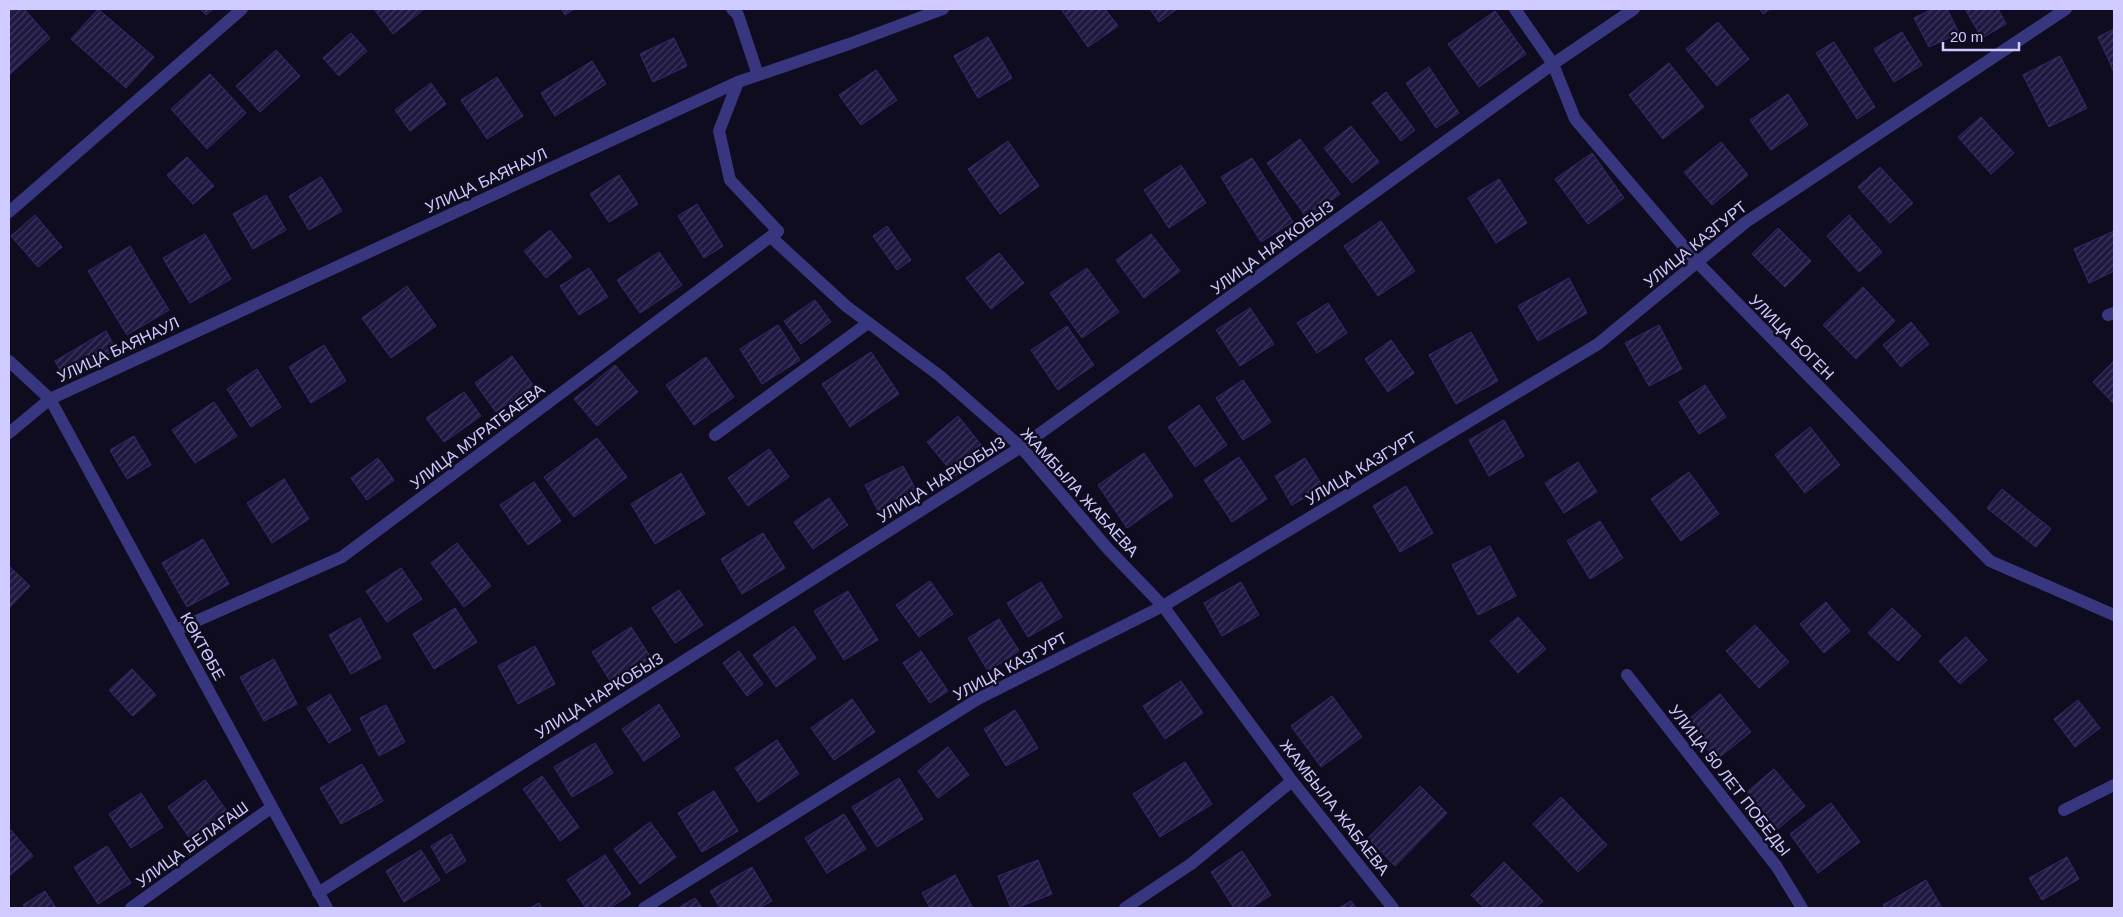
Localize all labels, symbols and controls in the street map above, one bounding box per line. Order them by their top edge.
scale bar [1943,20,2019,52]
text: 20 m [1950,28,1983,45]
street label: УЛИЦА БАЯНАУЛ [423,145,550,216]
street label: УЛИЦА НАРКОБЫЗ [1208,197,1337,298]
street label: УЛИЦА КАЗГУРТ [1641,198,1750,291]
street label: УЛИЦА БОГЕН [1746,292,1837,383]
street label: УЛИЦА БАЯНАУЛ [55,314,182,385]
street label: УЛИЦА МУРАТБАЕВА [407,380,548,492]
street label: ЖАМБЫЛА ЖАБАЕВА [1018,425,1142,560]
street label: УЛИЦА КАЗГУРТ [1303,428,1420,508]
street label: УЛИЦА НАРКОБЫЗ [874,433,1008,526]
street label: КӨКТӨБЕ [177,610,228,683]
street label: УЛИЦА КАЗГУРТ [950,629,1070,704]
street label: УЛИЦА НАРКОБЫЗ [532,649,666,742]
street label: УЛИЦА 50 ЛЕТ ПОБЕДЫ [1666,702,1794,859]
street label: ЖАМБЫЛА ЖАБАЕВА [1277,736,1393,879]
street label: УЛИЦА БЕЛАГАШ [133,798,251,891]

